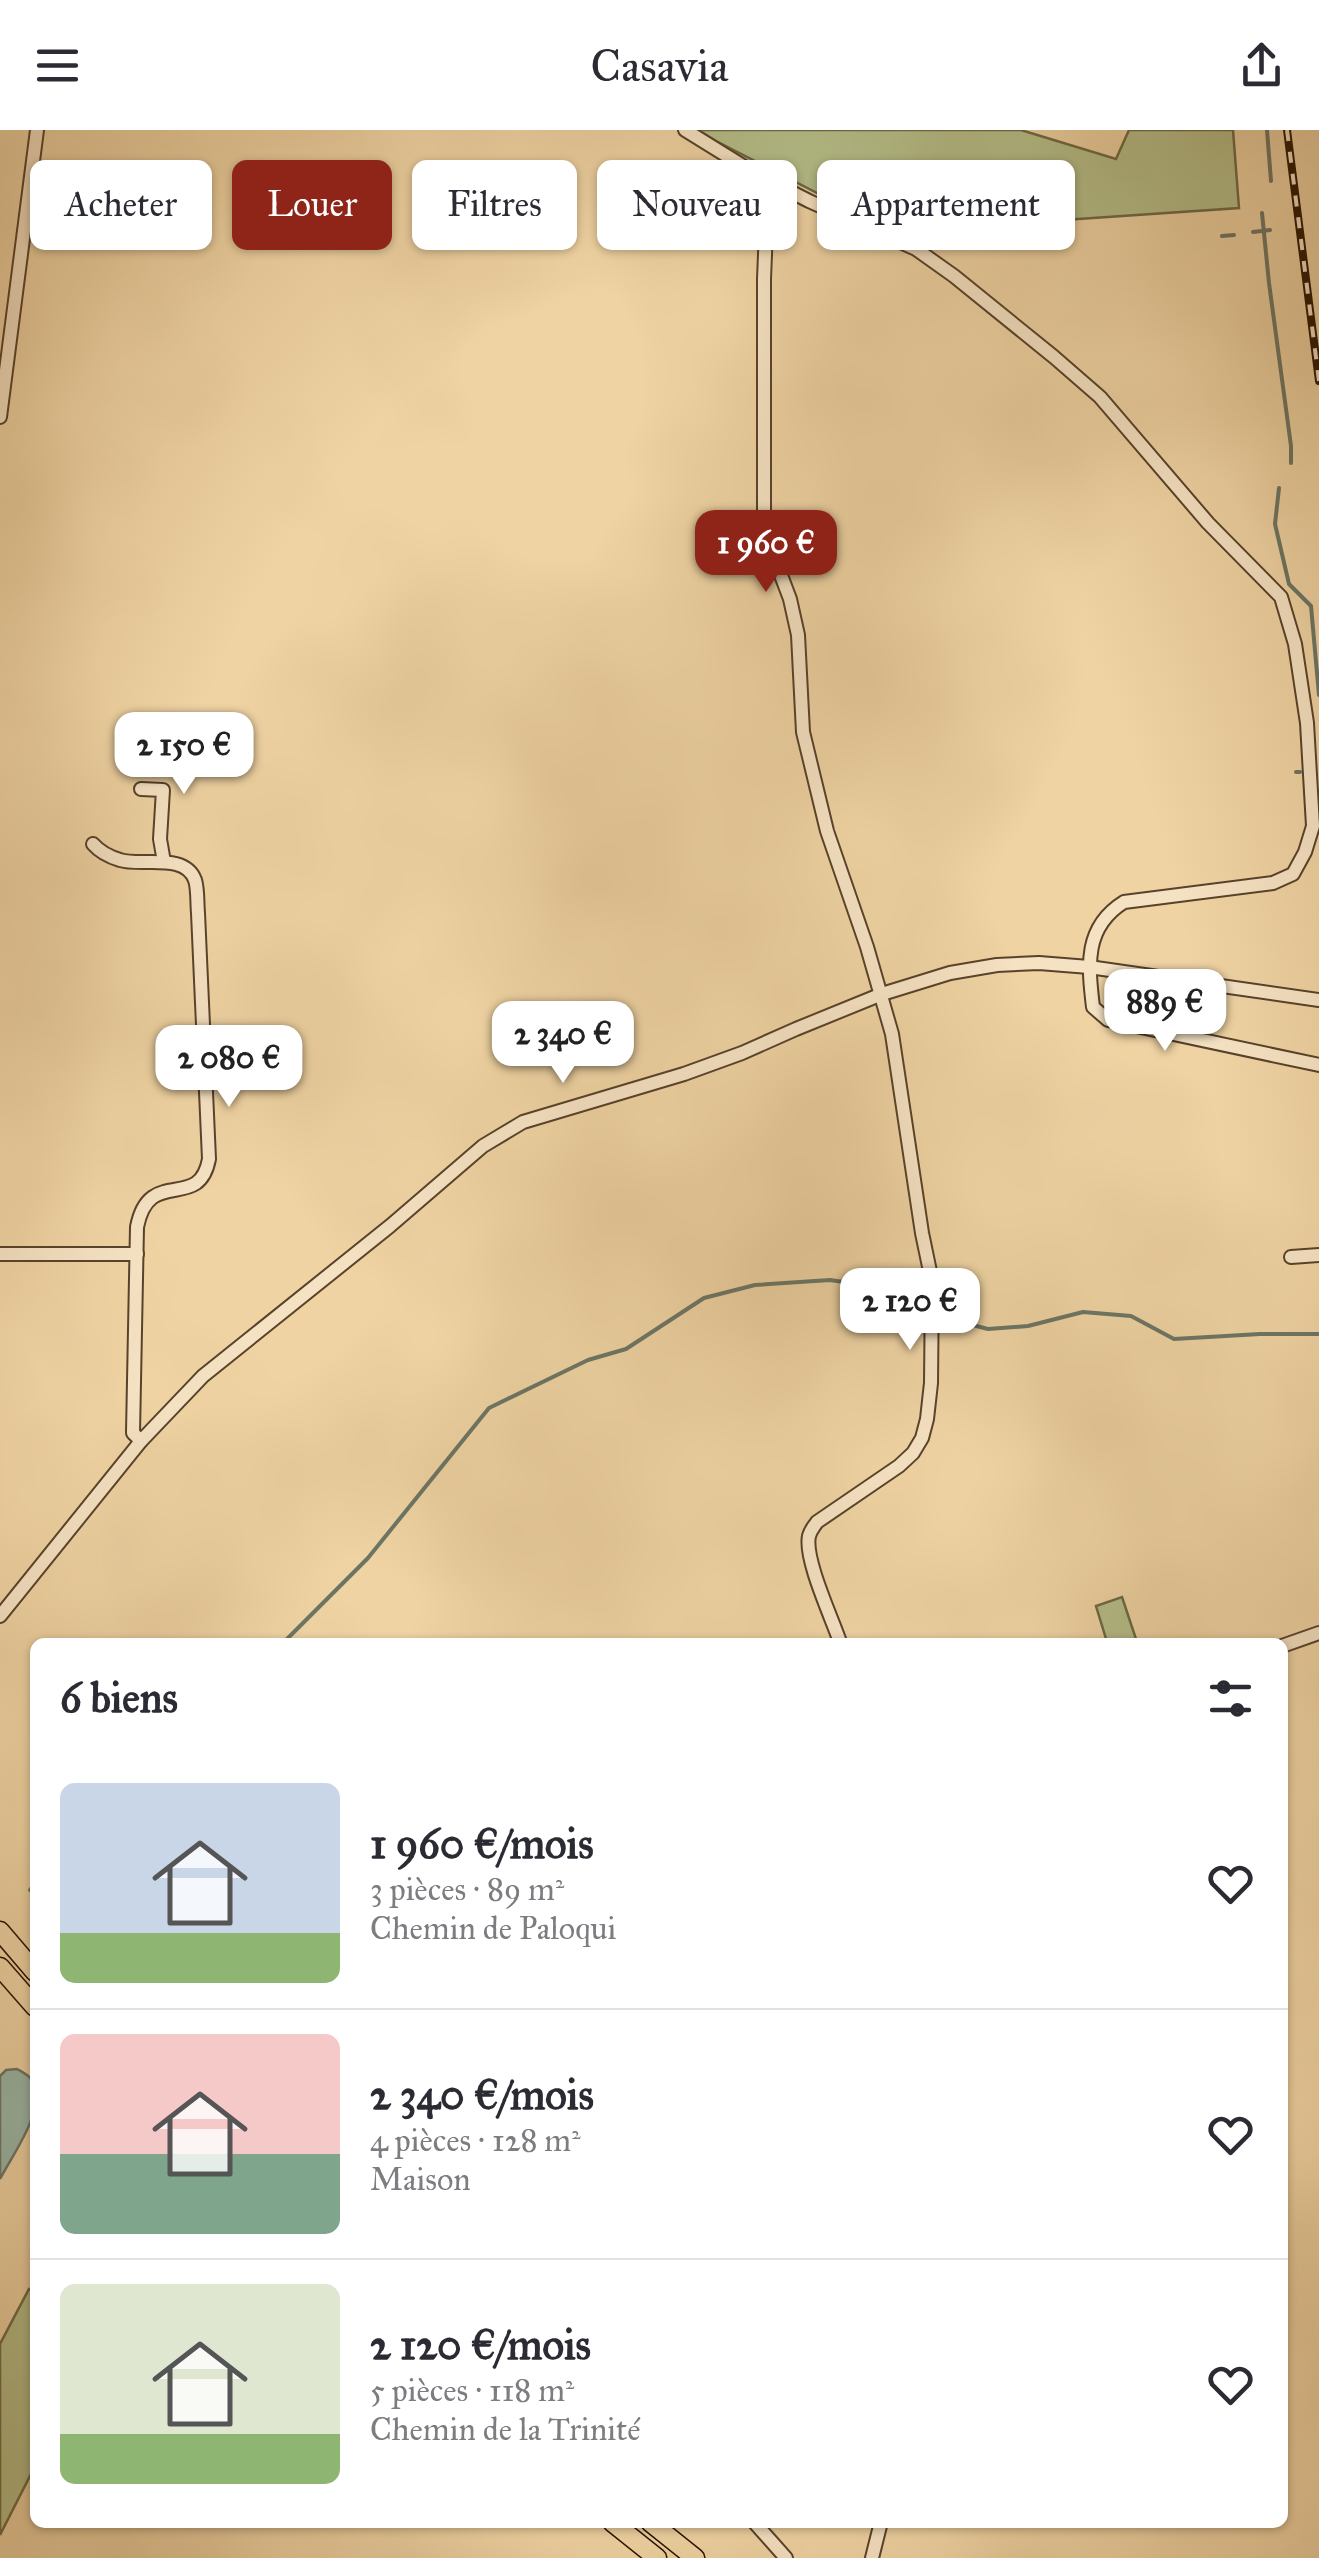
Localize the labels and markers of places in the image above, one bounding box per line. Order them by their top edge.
pin: 1 960 € [674,510,858,595]
pin: 2 150 € [92,712,276,797]
pin: 889 € [1095,969,1235,1054]
pin: 2 340 € [471,1001,655,1086]
pin: 2 080 € [137,1025,321,1110]
pin: 2 120 € [818,1268,1002,1353]

